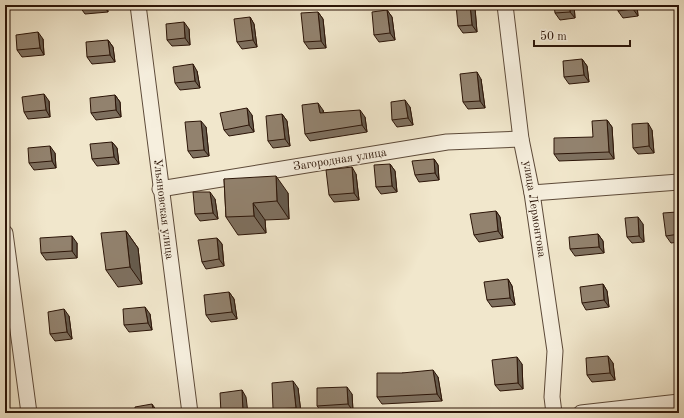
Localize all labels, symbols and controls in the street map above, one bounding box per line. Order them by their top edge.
scale bar [534,22,630,48]
text: 50 m [540,30,567,43]
street label: Загородная улица [292,147,388,173]
street label: Ульяновская улица [151,158,175,260]
street label: улица Лермонтова [520,160,548,258]

